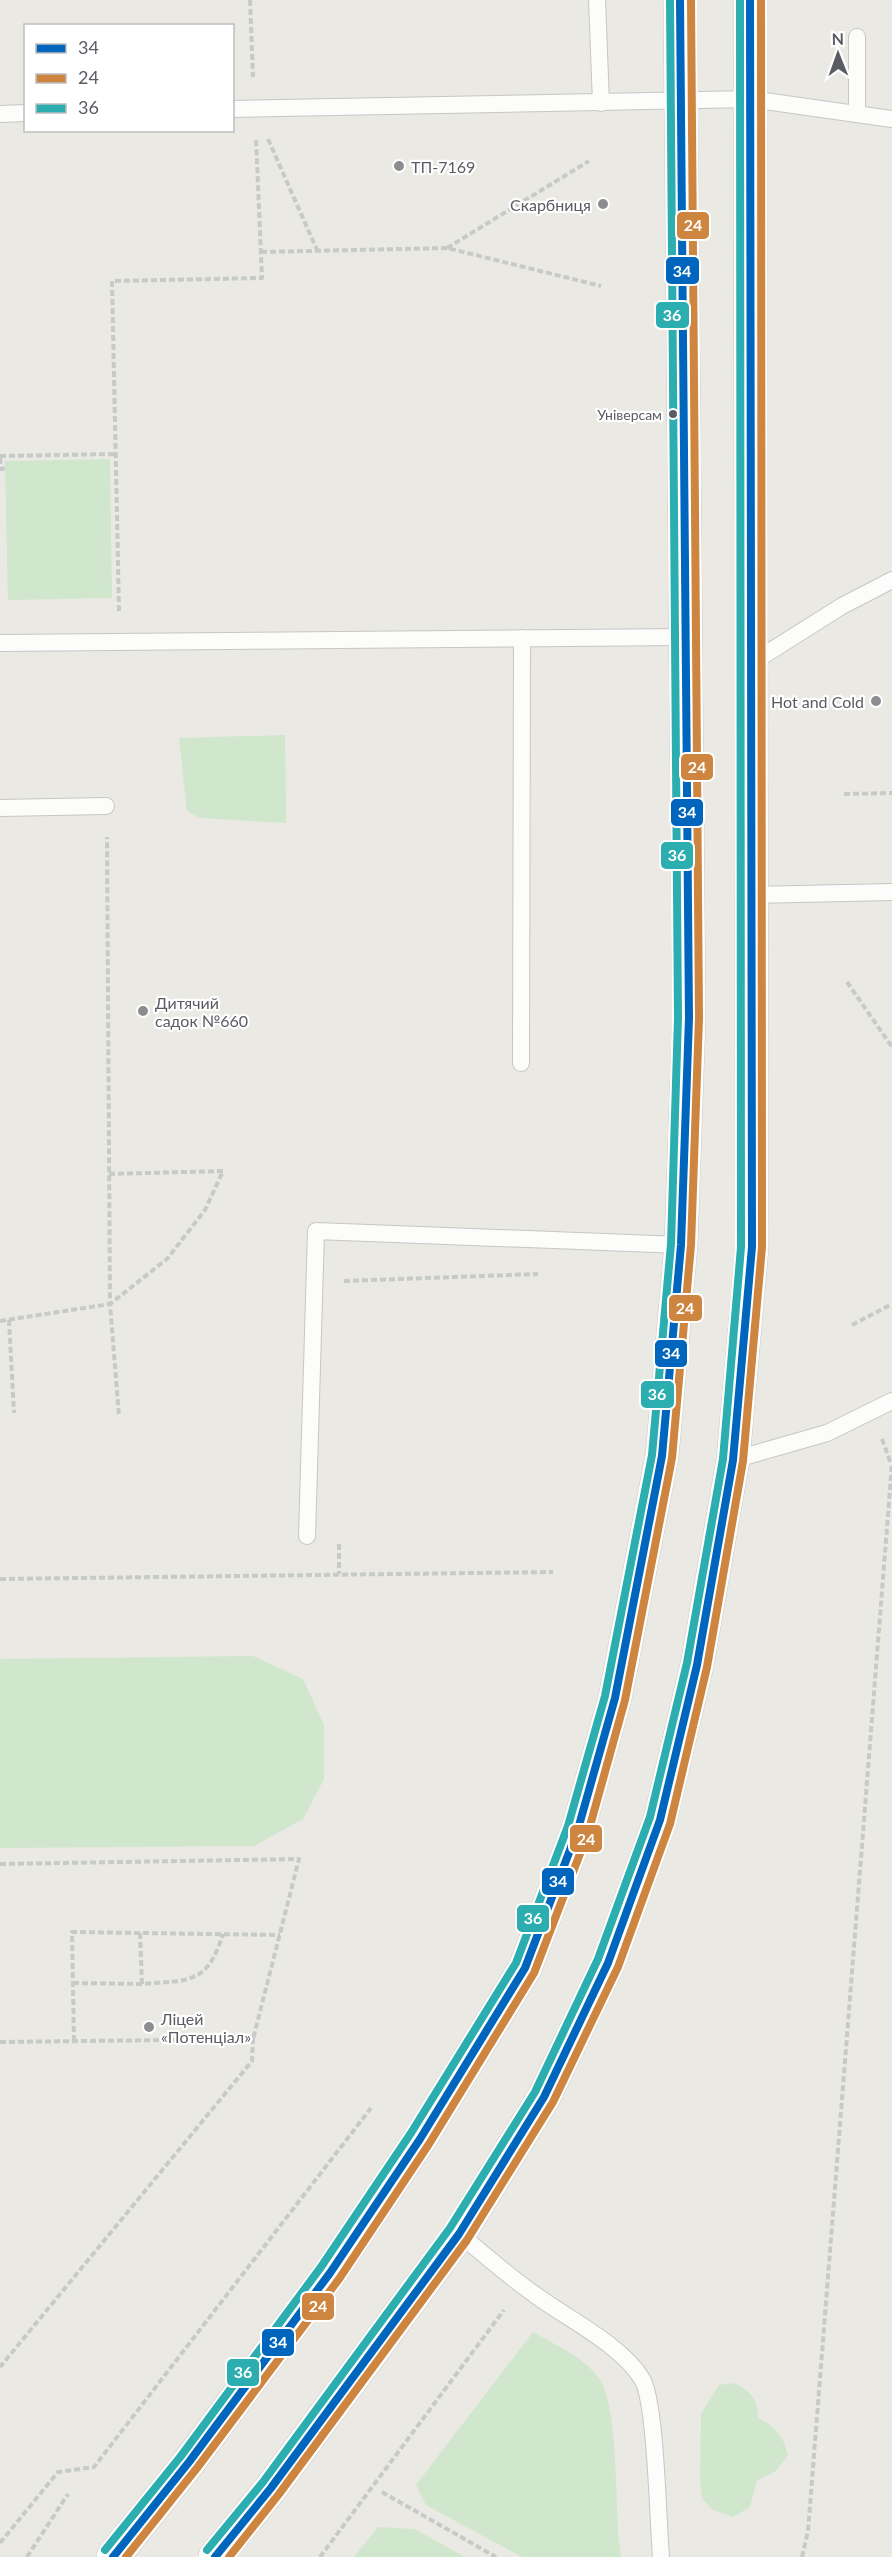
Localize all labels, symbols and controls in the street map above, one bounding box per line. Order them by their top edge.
legend [24,24,234,132]
north arrow [808,24,868,84]
text: N [831,29,844,48]
text: 34 [78,36,99,58]
text: 24 [78,66,99,88]
text: 36 [78,96,99,118]
place label: ТП-7169 [411,157,475,176]
marker: ТП-7169 [392,159,406,173]
place label: Скарбниця [510,195,591,214]
marker: Скарбниця [596,197,610,211]
line badge: 24 [676,211,710,240]
text: 24 [684,215,702,234]
line badge: 34 [665,256,700,285]
text: 34 [673,261,691,280]
line badge: 36 [655,301,690,329]
text: 36 [663,305,681,324]
place label: Універсам [597,406,662,423]
marker: Універсам [667,408,679,420]
place label: Hot and Cold [771,692,864,711]
marker: Hot and Cold [869,694,883,708]
line badge: 24 [680,753,714,781]
text: 24 [688,757,706,776]
line badge: 34 [670,798,704,827]
text: 34 [678,802,696,821]
line badge: 36 [660,841,694,870]
text: 36 [668,845,686,864]
place label: Дитячий садок №660 [155,993,248,1030]
marker: Дитячий садок №660 [136,1004,150,1018]
line badge: 24 [668,1294,703,1322]
text: 24 [676,1298,694,1317]
line badge: 34 [654,1339,688,1368]
text: 34 [662,1343,680,1362]
line badge: 36 [640,1380,675,1409]
text: 36 [648,1384,666,1403]
line badge: 24 [569,1824,603,1853]
text: 24 [577,1829,595,1848]
line badge: 34 [541,1867,575,1896]
text: 34 [549,1871,567,1890]
line badge: 36 [516,1904,550,1933]
text: 36 [524,1908,542,1927]
place label: Ліцей «Потенціал» [160,2009,251,2046]
marker: Ліцей «Потенціал» [142,2020,156,2034]
line badge: 24 [301,2292,335,2321]
text: 24 [309,2296,327,2315]
line badge: 34 [261,2328,295,2357]
text: 34 [269,2332,287,2351]
line badge: 36 [226,2358,260,2387]
text: 36 [234,2362,252,2381]

